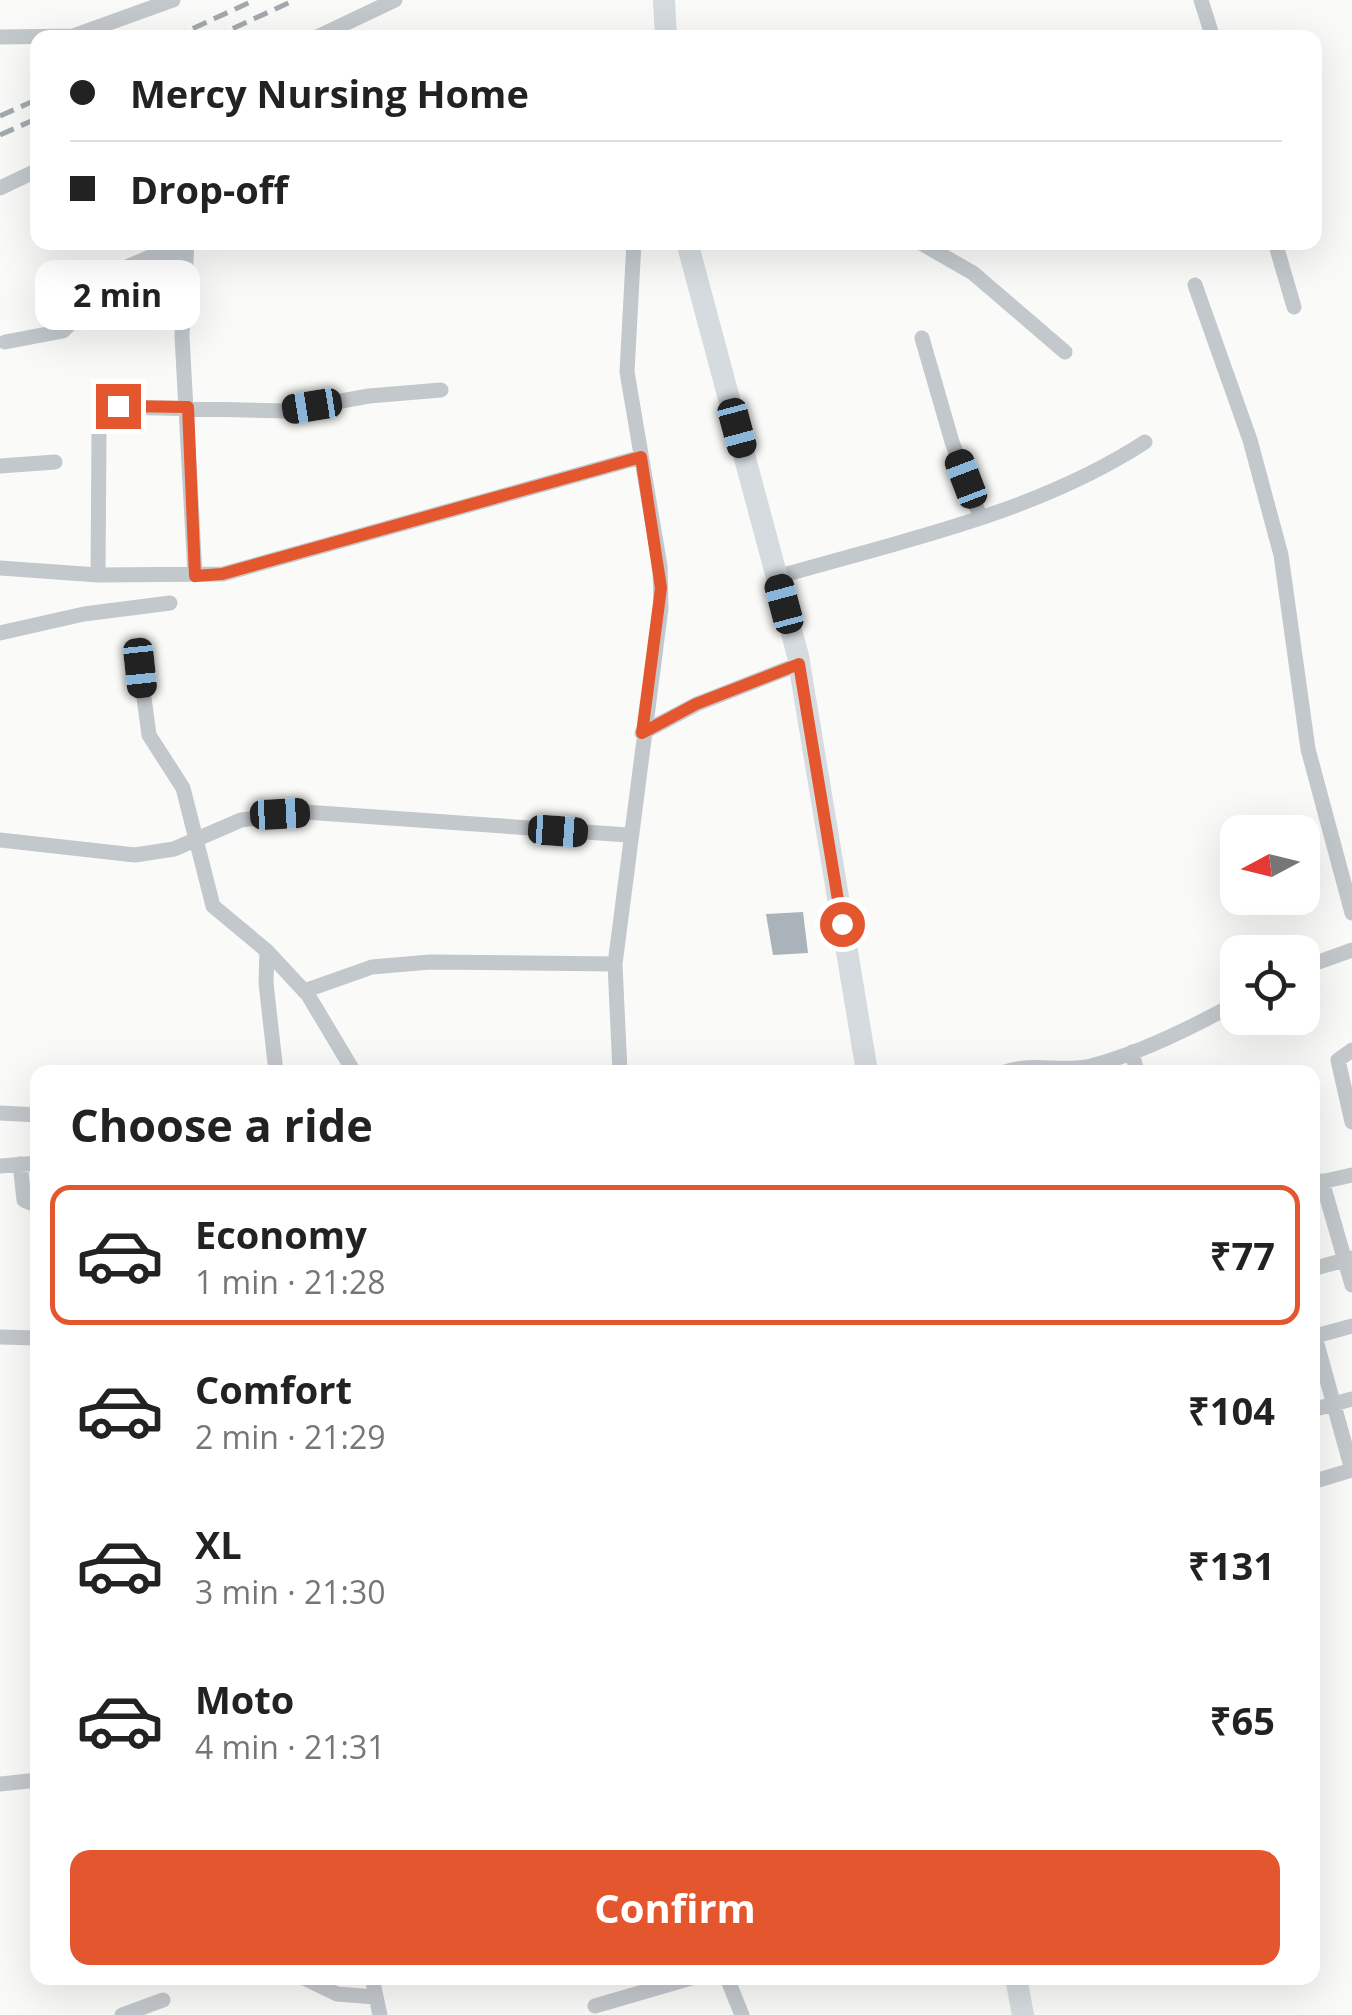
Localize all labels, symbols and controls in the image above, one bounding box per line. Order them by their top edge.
text: Mercy Nursing Home [130,67,529,119]
text: Drop-off [130,163,288,215]
callout: 2 min [36,261,200,331]
text: 2 min [73,273,162,316]
route end [96,384,141,429]
car [280,386,344,426]
car [715,395,759,461]
car [941,446,991,512]
car [762,571,806,637]
car [122,637,158,699]
car [249,797,311,831]
car [527,814,589,848]
north arrow [1220,815,1320,915]
map controls [1220,815,1320,1035]
route start [820,902,865,947]
button: locate [1220,935,1320,1035]
text: Choose a ride [70,1094,373,1155]
text: Economy [195,1208,367,1260]
icon: car [75,1210,165,1300]
text: ₹77 [1210,1229,1275,1281]
text: 1 min · 21:28 [195,1260,386,1303]
text: Comfort [195,1363,352,1415]
icon: car [75,1365,165,1455]
text: ₹104 [1188,1384,1275,1436]
text: 2 min · 21:29 [195,1415,386,1458]
text: XL [195,1518,242,1570]
icon: car [75,1520,165,1610]
text: ₹131 [1188,1539,1275,1591]
text: 3 min · 21:30 [195,1570,386,1613]
text: Moto [195,1673,294,1725]
icon: car [75,1675,165,1765]
text: ₹65 [1210,1694,1275,1746]
text: 4 min · 21:31 [195,1725,386,1768]
button: Confirm [70,1850,1280,1965]

